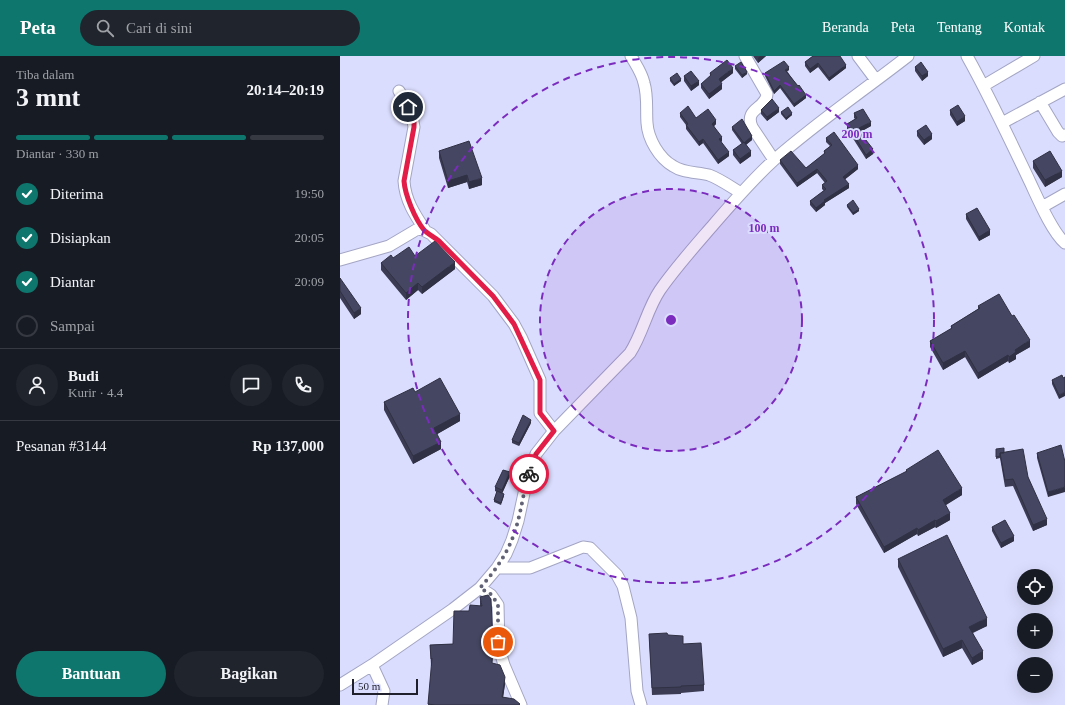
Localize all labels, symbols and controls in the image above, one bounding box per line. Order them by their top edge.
search box [80,10,360,46]
text: Peta [20,17,56,38]
icon: search [94,17,116,39]
text: Cari di sini [126,20,193,36]
text: Beranda [822,20,869,35]
text: Peta [891,20,915,35]
text: Tentang [937,20,982,35]
text: Kontak [1004,20,1045,35]
text: Tiba dalam [16,67,74,82]
text: 20:14–20:19 [247,82,324,98]
text: 3 mnt [16,83,80,112]
pin [391,90,425,124]
icon: home [397,96,419,118]
text: 200 m [842,127,873,141]
text: Diantar · 330 m [16,146,99,161]
icon: check [16,183,38,205]
text: Diterima [50,186,103,202]
text: 19:50 [294,186,324,201]
text: 100 m [749,221,780,235]
icon: check [16,227,38,249]
text: Disiapkan [50,230,111,246]
text: 20:05 [294,230,324,245]
icon: check [16,271,38,293]
text: Diantar [50,274,95,290]
text: 20:09 [294,274,324,289]
centre of rings [664,313,678,327]
text: Sampai [50,318,95,334]
button: person [16,364,58,406]
button: chat [230,364,272,406]
button: phone [282,364,324,406]
text: Budi [68,368,99,384]
text: Kurir · 4.4 [68,385,123,400]
text: Pesanan #3144 [16,438,106,454]
text: Rp 137,000 [252,438,324,454]
courier [509,454,549,494]
icon: bike [518,463,540,485]
map controls [1017,569,1053,693]
button: locate [1017,569,1053,605]
button: + [1017,613,1053,649]
pin [481,625,515,659]
icon: bag [487,631,509,653]
button: Bantuan [16,651,166,697]
button: Bagikan [174,651,324,697]
button: − [1017,657,1053,693]
scale bar [352,677,418,696]
text: 50 m [358,680,380,692]

